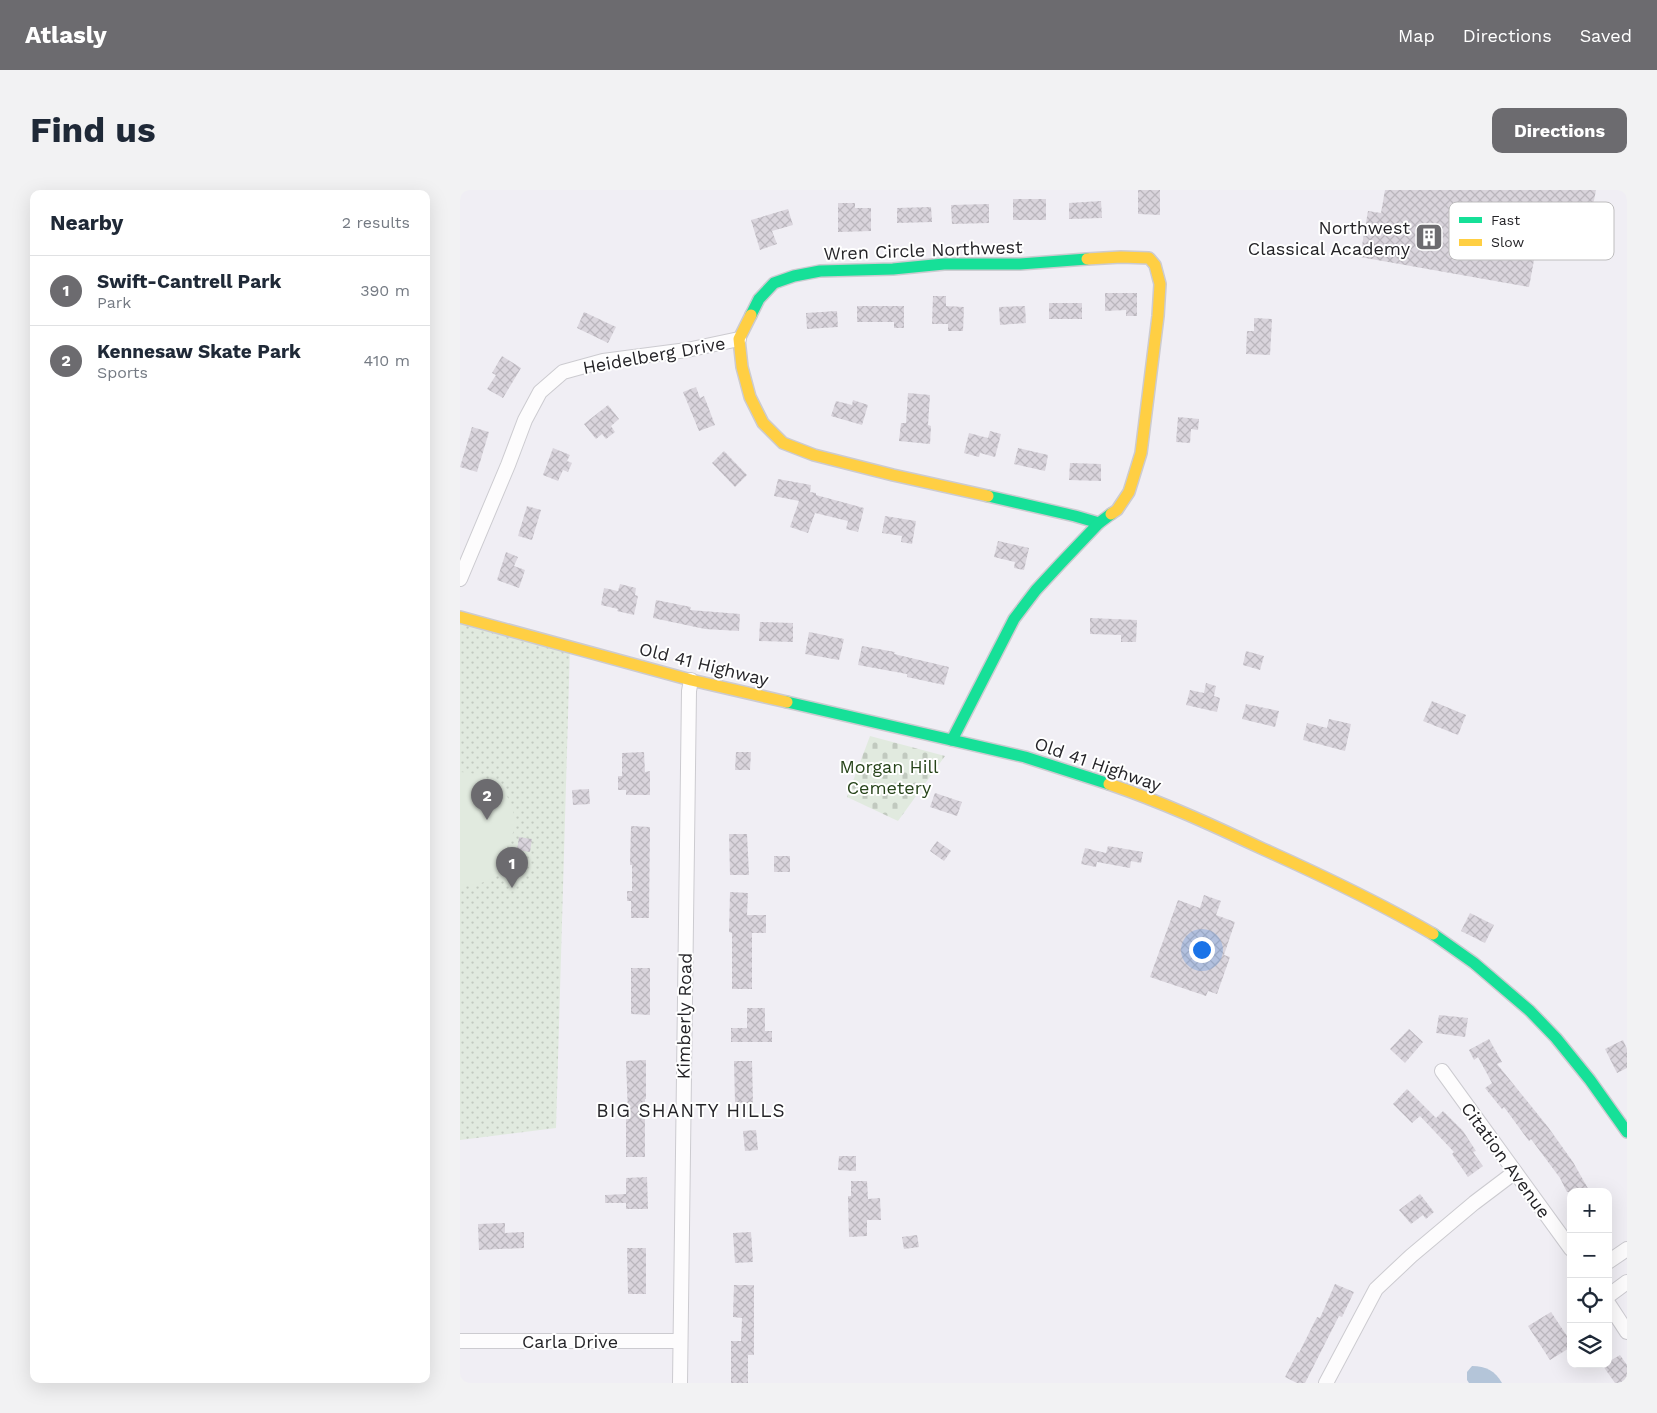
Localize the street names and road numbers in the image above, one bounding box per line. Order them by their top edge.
street label: Wren Circle Northwest [823,236,1023,264]
street label: Heidelberg Drive [581,332,727,378]
street label: Old 41 Highway [637,638,772,690]
street label: Old 41 Highway [1032,732,1165,796]
street label: Kimberly Road [672,952,696,1080]
street label: Citation Avenue [1457,1098,1555,1222]
street label: Carla Drive [522,1331,618,1352]

